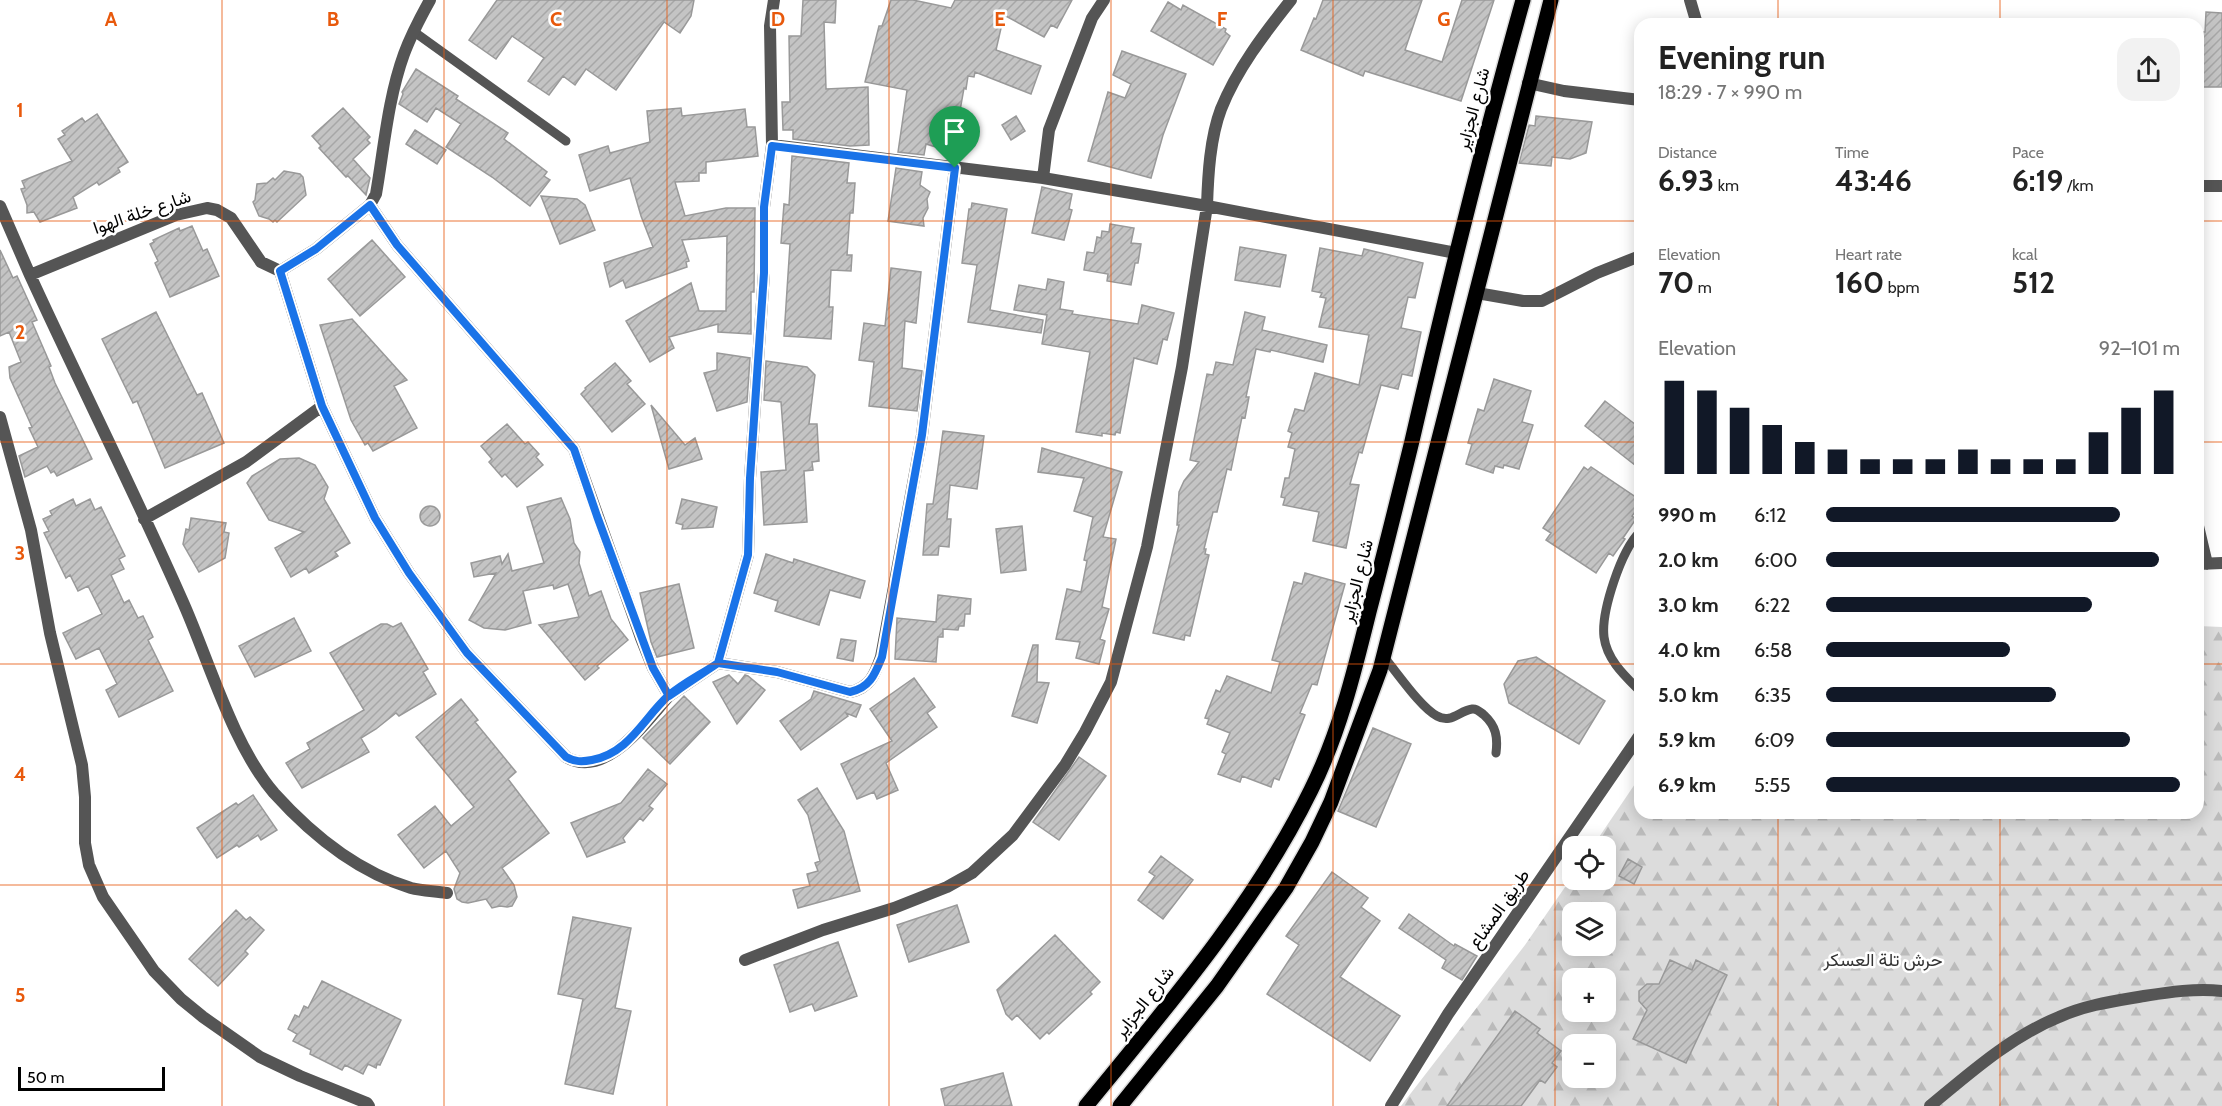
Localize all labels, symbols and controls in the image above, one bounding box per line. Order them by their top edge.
text: A [105,7,118,31]
text: B [327,7,339,31]
text: C [550,7,562,31]
text: D [771,7,785,31]
text: E [994,7,1006,31]
text: F [1217,7,1228,31]
text: G [1437,7,1451,31]
text: Evening run [1658,37,1825,77]
button: share [2117,38,2180,101]
street label: شارع الجزاير [1451,65,1496,154]
text: 18:29 · 7 × 990 m [1658,80,1802,104]
text: 1 [16,98,24,122]
pin [929,106,980,168]
icon: arrive [938,115,971,148]
text: Distance [1658,143,1717,162]
text: Time [1835,143,1869,162]
text: Pace [2012,143,2044,162]
text: 6.93 [1658,162,1714,199]
text: 43:46 [1835,162,1912,199]
text: 6:19 [2012,162,2063,199]
text: km [1714,176,1739,195]
text: /km [2063,176,2093,195]
street label: شارع خلة الهوا [90,185,194,240]
text: Elevation [1658,245,1721,264]
text: Heart rate [1835,245,1902,264]
text: kcal [2012,245,2038,264]
text: 70 [1658,264,1694,301]
text: 160 [1835,264,1884,301]
text: 512 [2012,264,2055,301]
text: m [1694,278,1712,297]
text: bpm [1884,278,1920,297]
text: 2 [15,320,25,344]
text: Elevation [1658,336,1736,360]
text: 92–101 m [2099,336,2180,360]
text: 990 m [1658,503,1716,527]
text: 6:12 [1754,503,1787,527]
street label: شارع الجزاير [1336,537,1379,626]
text: 3 [15,541,25,565]
text: 2.0 km [1658,548,1719,572]
text: 6:00 [1754,548,1797,572]
text: 3.0 km [1658,593,1719,617]
text: 6:22 [1754,593,1790,617]
text: 4.0 km [1658,638,1720,662]
text: 6:58 [1754,638,1792,662]
text: 5.0 km [1658,683,1719,707]
text: 6:35 [1754,683,1791,707]
text: 5.9 km [1658,728,1716,752]
text: 6:09 [1754,728,1795,752]
text: 4 [14,762,26,786]
text: 6.9 km [1658,773,1716,797]
text: 5:55 [1754,773,1791,797]
map controls [1562,836,1616,1088]
button: locate [1562,836,1616,890]
street label: طريق المشاع [1464,865,1535,954]
button: layers [1562,902,1616,956]
park label: حرش تلة العسكر [1823,949,1943,971]
street label: شارع الجزاير [1109,962,1180,1044]
button: + [1562,968,1616,1022]
text: 5 [15,983,25,1007]
button: − [1562,1034,1616,1088]
scale bar [18,1064,165,1092]
text: 50 m [27,1068,64,1087]

